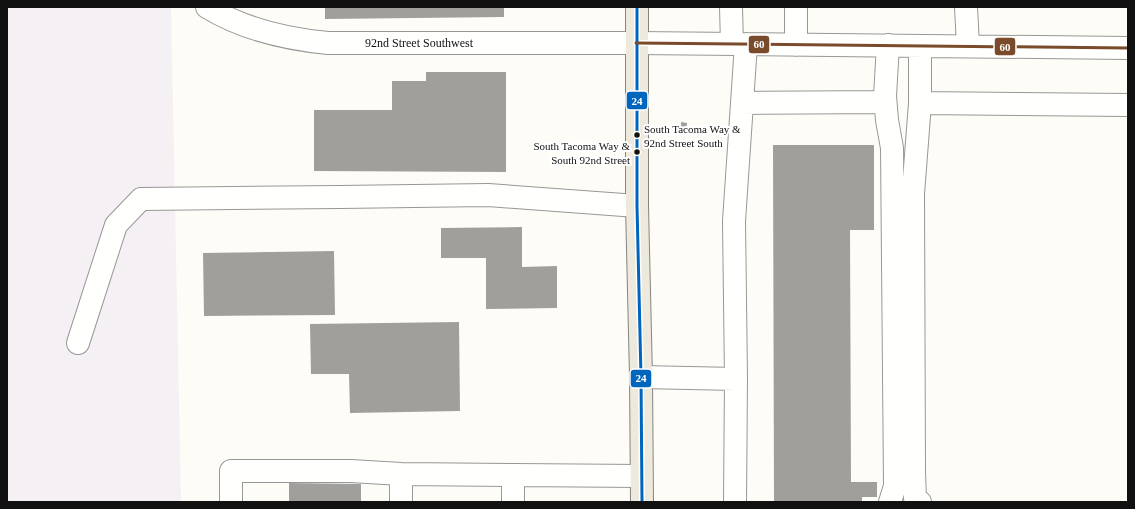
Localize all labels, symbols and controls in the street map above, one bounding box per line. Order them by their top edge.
line badge: 60 [748,35,770,54]
street label: 92nd Street Southwest [365,36,474,50]
line badge: 60 [994,37,1016,56]
text: 60 [754,38,765,50]
text: 60 [1000,41,1011,53]
line badge: 24 [626,91,648,110]
text: 24 [632,95,643,107]
place label: South Tacoma Way & 92nd Street South [644,123,741,149]
marker: South Tacoma Way & 92nd Street South [632,130,642,140]
place label: South Tacoma Way & South 92nd Street [533,140,630,166]
marker: South Tacoma Way & South 92nd Street [632,147,642,157]
line badge: 24 [630,369,652,388]
text: 24 [636,372,647,384]

